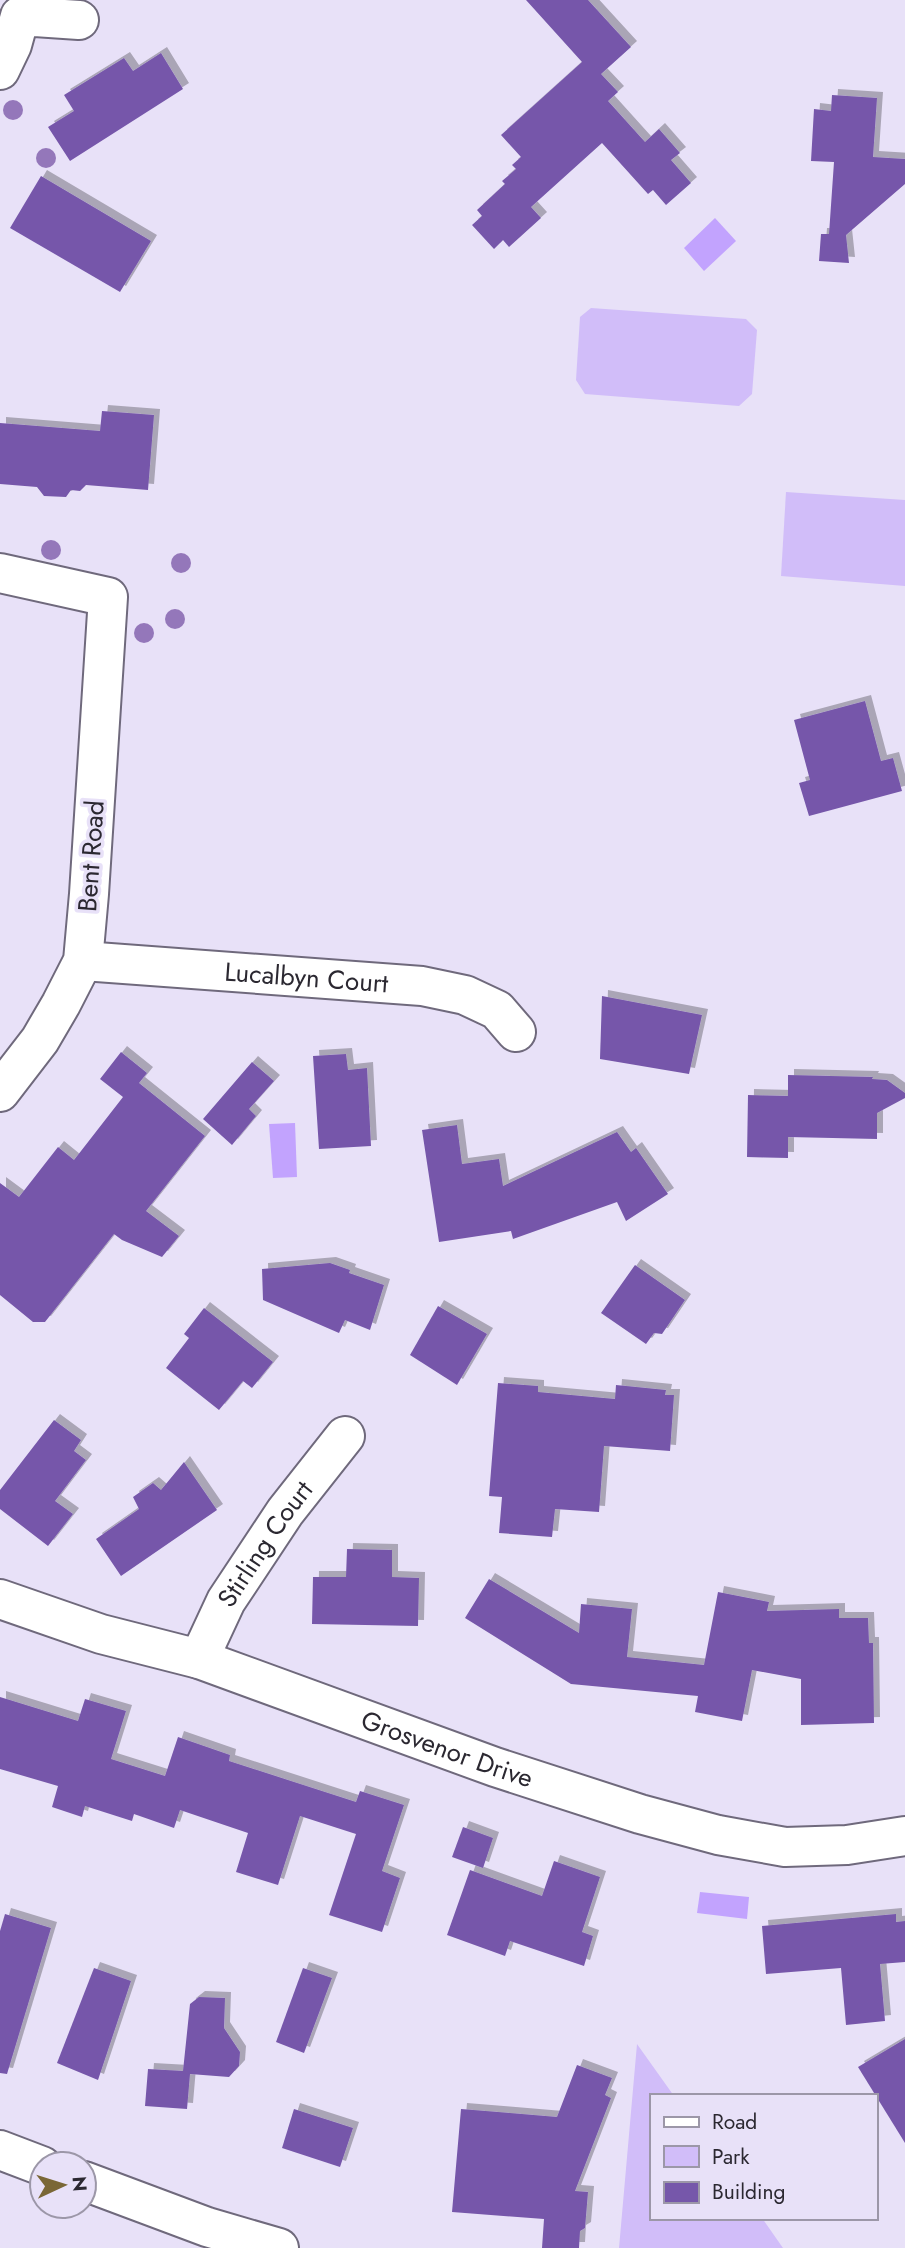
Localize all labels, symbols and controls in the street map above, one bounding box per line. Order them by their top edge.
street label: Bent Road [68,799,114,913]
street label: Lucalbyn Court [223,952,390,1003]
street label: Stirling Court [208,1472,322,1615]
street label: Grosvenor Drive [356,1701,538,1797]
legend [650,2094,877,2220]
text: Road [712,2107,757,2137]
text: Park [712,2142,750,2172]
north arrow [28,2150,98,2220]
text: N [65,2175,93,2192]
text: Building [712,2177,785,2207]

